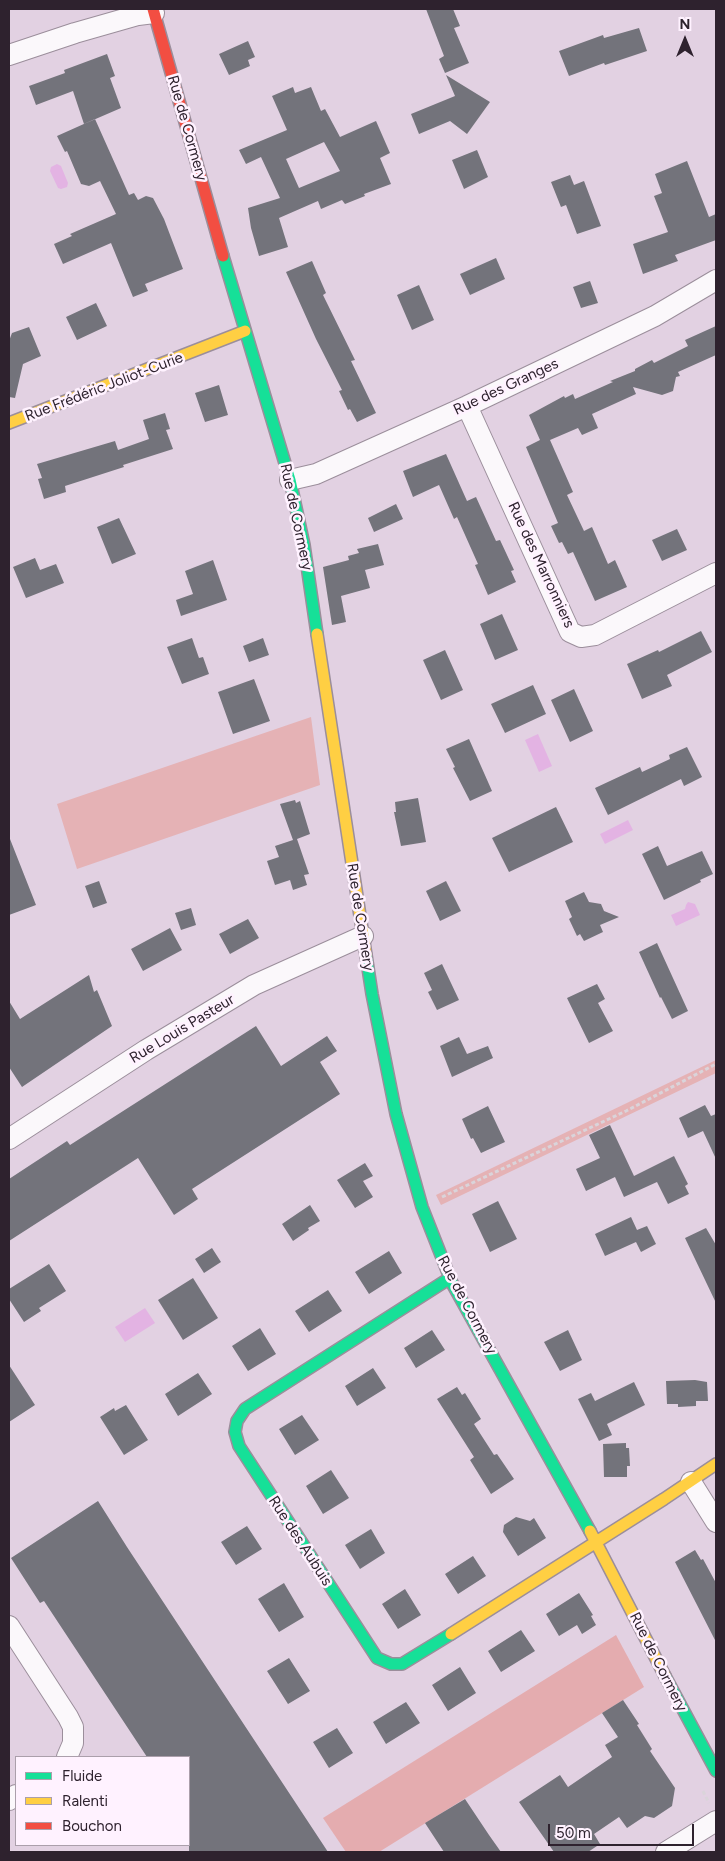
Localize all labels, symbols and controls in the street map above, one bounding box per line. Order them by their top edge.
north arrow [660,15,710,65]
text: N [680,16,690,33]
street label: Rue de Cormery [163,73,211,183]
street label: Rue Frédéric Joliot-Curie [22,348,186,426]
street label: Rue des Granges [451,355,561,419]
street label: Rue de Cormery [276,462,316,572]
street label: Rue des Marronniers [504,499,578,631]
street label: Rue de Cormery [343,862,377,972]
street label: Rue Louis Pasteur [126,991,238,1067]
street label: Rue de Cormery [434,1253,500,1357]
street label: Rue des Aubuis [264,1493,336,1589]
street label: Rue de Cormery [625,1609,691,1715]
legend [15,1756,190,1846]
text: Fluide [62,1767,102,1785]
text: Ralenti [62,1792,108,1810]
scale bar [550,1814,696,1846]
text: Bouchon [62,1817,122,1835]
text: 50 m [556,1824,591,1842]

